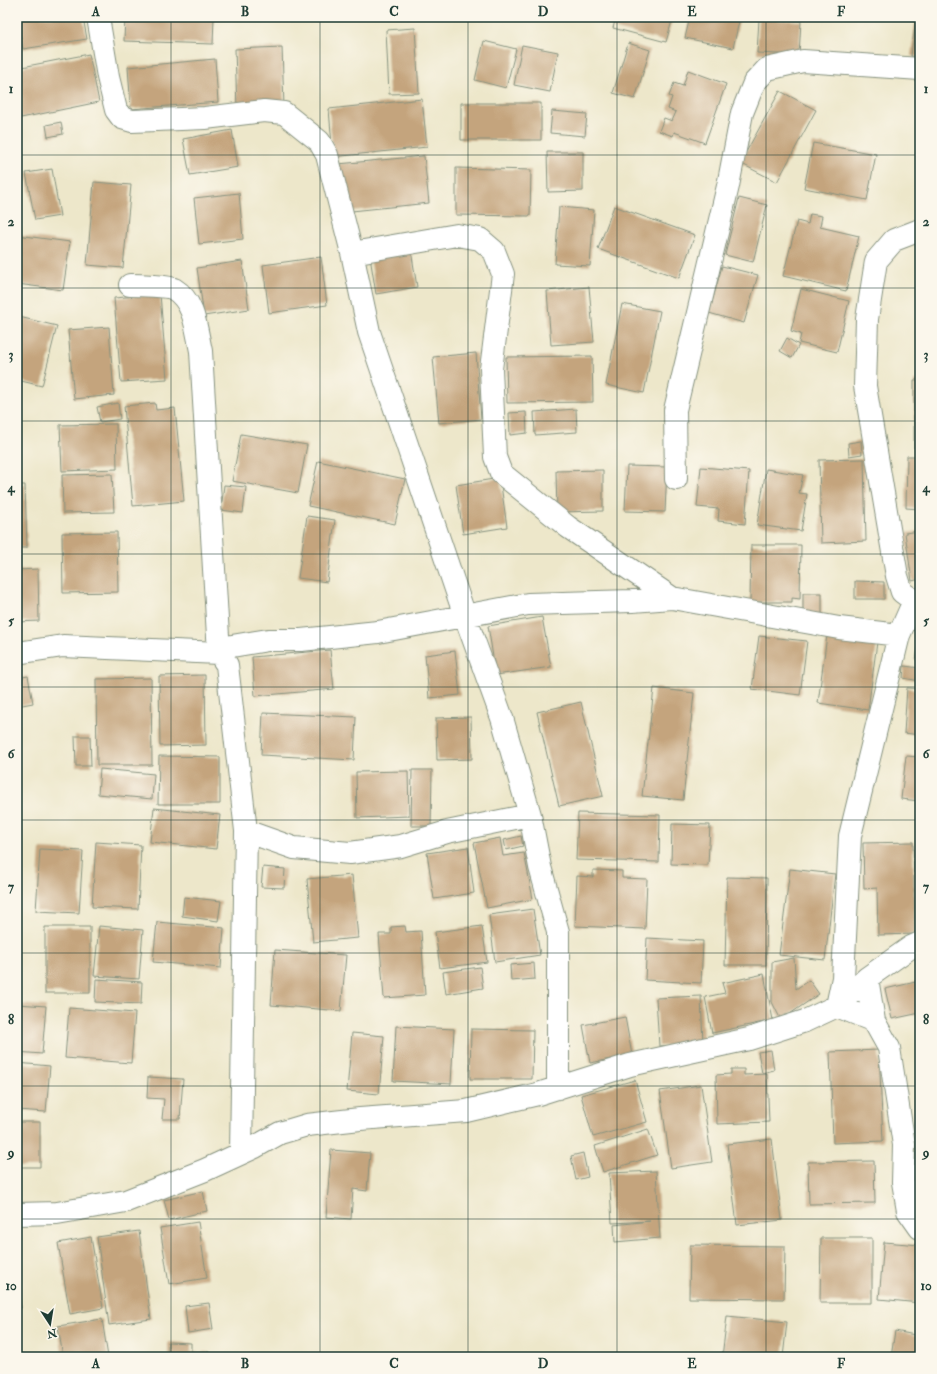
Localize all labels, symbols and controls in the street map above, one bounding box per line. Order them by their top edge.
text: A [91,4,101,20]
text: B [241,4,249,20]
text: C [389,4,399,20]
text: D [538,4,549,20]
text: E [687,4,697,20]
text: F [837,4,846,20]
text: 1 [9,81,14,97]
text: 1 [924,81,929,97]
text: 2 [8,214,15,230]
text: 2 [923,214,930,230]
text: 3 [9,347,14,363]
text: 3 [924,347,929,363]
text: 4 [6,480,15,496]
text: 4 [921,480,930,496]
text: 5 [8,613,14,629]
text: 5 [923,613,929,629]
text: 6 [8,746,16,762]
text: 6 [923,746,931,762]
text: 7 [8,879,15,895]
text: 7 [923,879,930,895]
text: 8 [8,1012,14,1028]
text: 8 [923,1012,929,1028]
text: 9 [6,1145,15,1161]
text: 9 [921,1145,930,1161]
text: 10 [5,1278,17,1294]
text: 10 [920,1278,932,1294]
north arrow [30,1304,70,1344]
text: N [45,1326,59,1341]
text: A [91,1356,101,1372]
text: B [241,1356,249,1372]
text: C [389,1356,399,1372]
text: D [538,1356,549,1372]
text: E [687,1356,697,1372]
text: F [837,1356,846,1372]

